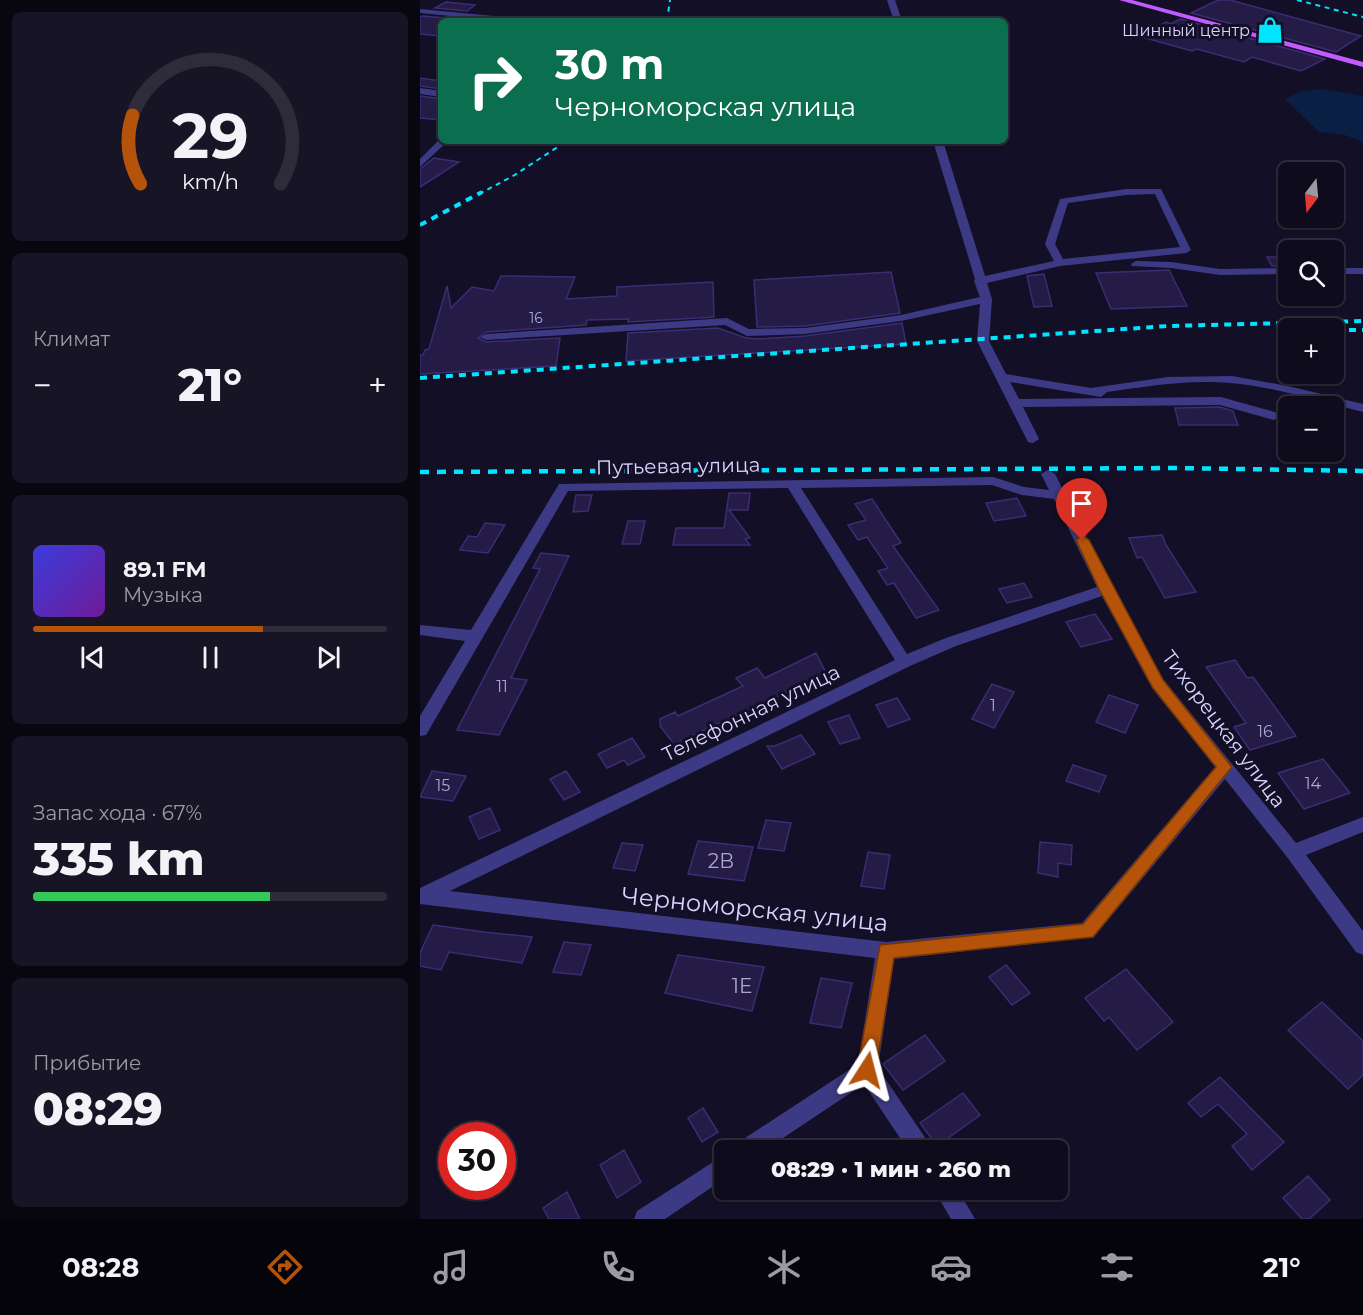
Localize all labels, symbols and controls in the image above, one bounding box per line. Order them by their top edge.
shop icon: Шинный центр [1255,15,1285,45]
place label: Шинный центр [1122,21,1250,40]
text: 30 m [555,38,664,90]
icon: right [456,42,534,120]
text: Черноморская улица [555,90,856,123]
text: 29 [172,98,248,174]
north arrow [1278,162,1344,228]
map controls [1278,162,1344,462]
text: km/h [181,168,239,194]
button: search [1278,240,1344,306]
house number: 16 [529,309,543,327]
button: + [1278,318,1344,384]
text: Климат [33,327,110,351]
text: 21° [178,357,242,412]
text: − [33,365,52,405]
text: + [368,365,387,405]
button: − [1278,396,1344,462]
street label: Путьевая улица [596,453,760,479]
pin [1056,478,1107,540]
icon: arrive [1065,487,1098,520]
text: 89.1 FM [123,556,207,583]
text: Музыка [123,583,203,607]
icon: previous [76,641,109,674]
icon: pause [194,641,227,674]
icon: next [312,641,345,674]
street label: Тихорецкая улица [1157,646,1291,812]
street label: Телефонная улица [658,660,844,766]
house number: 11 [496,677,508,696]
house number: 1 [990,696,996,715]
house number: 16 [1257,722,1273,741]
house number: 14 [1305,774,1322,793]
house number: 15 [436,776,450,795]
text: Запас хода · 67% [33,801,202,825]
text: 335 km [33,831,204,886]
house number: 2В [708,849,734,873]
street label: Черноморская улица [620,881,890,937]
house number: 1Е [732,974,752,998]
position arrow [835,1038,899,1102]
text: Прибытие [33,1051,141,1075]
text: 08:29 [33,1081,163,1136]
speed limit sign: 30 [438,1122,516,1200]
text: 08:29 · 1 мин · 260 m [771,1156,1011,1183]
icon: directions [264,1246,306,1288]
icon: music [430,1246,472,1288]
icon: phone [597,1246,639,1288]
icon: climate [763,1246,805,1288]
icon: car [930,1246,972,1288]
icon: filters [1096,1246,1138,1288]
text: 08:28 [62,1251,139,1284]
text: 21° [1263,1251,1301,1284]

